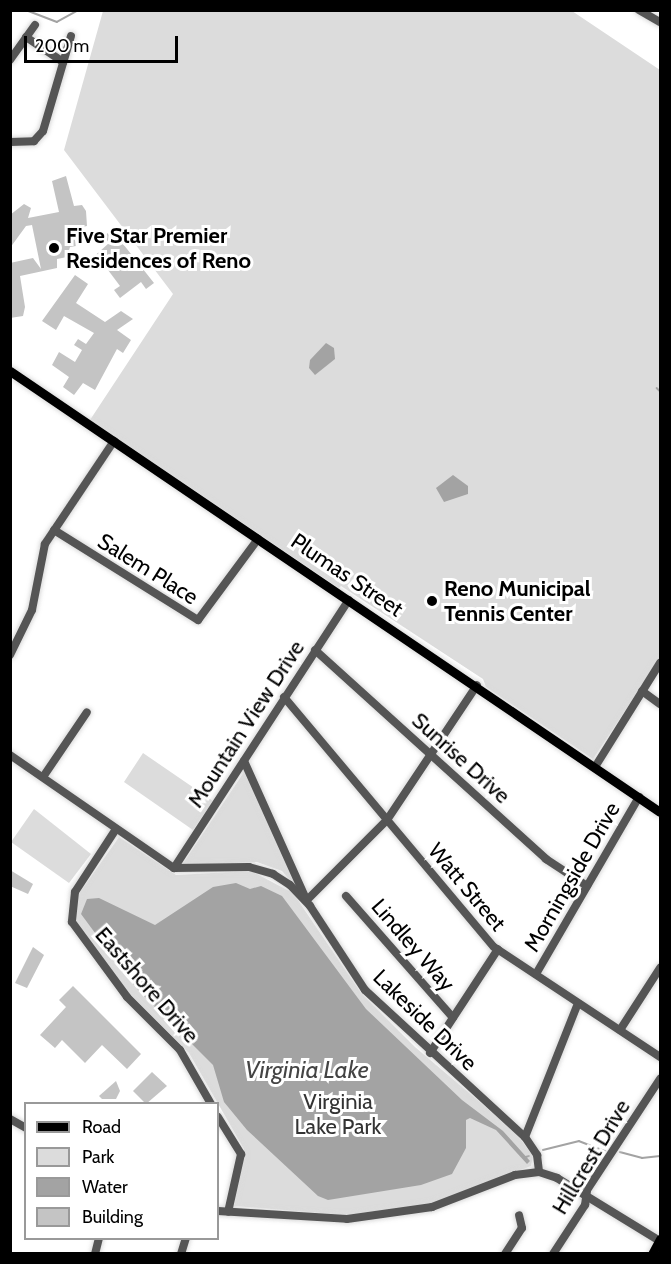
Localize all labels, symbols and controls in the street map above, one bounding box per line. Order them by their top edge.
scale bar [27,24,182,62]
text: 200 m [35,35,89,57]
place label: Five Star Premier Residences of Reno [66,222,251,274]
marker: Five Star Premier Residences of Reno [47,241,61,255]
street label: Salem Place [93,528,203,610]
street label: Plumas Street [286,528,408,622]
place label: Reno Municipal Tennis Center [444,575,591,626]
marker: Reno Municipal Tennis Center [425,594,439,608]
street label: Mountain View Drive [182,636,310,812]
street label: Sunrise Drive [407,707,515,809]
street label: Morningside Drive [518,797,626,957]
street label: Watt Street [423,838,511,936]
street label: Lindley Way [366,893,460,997]
street label: Eastshore Drive [90,922,204,1048]
street label: Lakeside Drive [368,964,482,1076]
water label: Virginia Lake [245,1056,369,1084]
park label: Virginia Lake Park [295,1088,381,1140]
street label: Hillcrest Drive [546,1095,636,1219]
legend [24,1102,219,1240]
text: Road [82,1116,121,1138]
text: Park [82,1146,114,1168]
text: Water [82,1176,128,1198]
text: Building [82,1206,143,1228]

